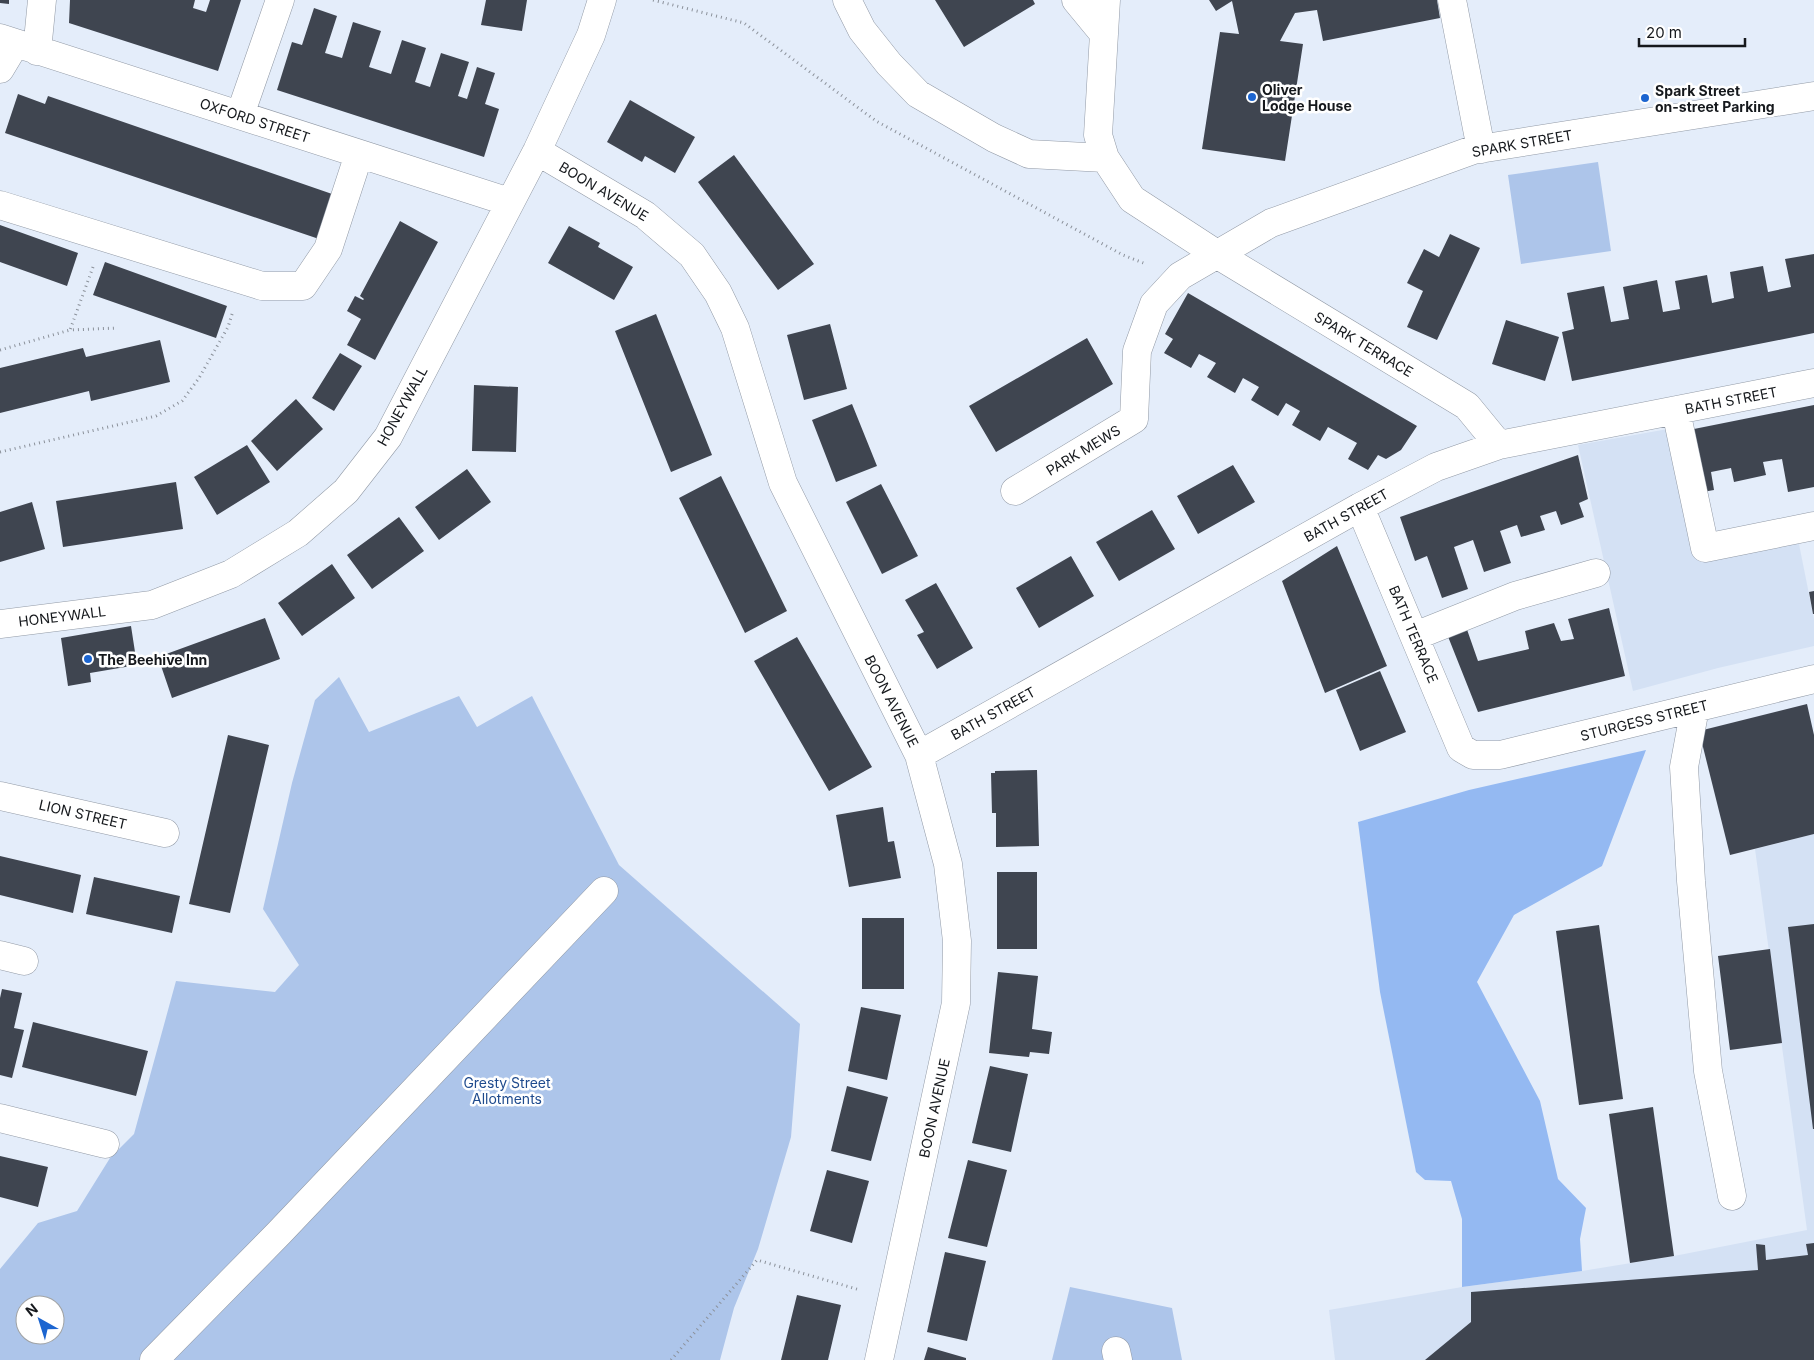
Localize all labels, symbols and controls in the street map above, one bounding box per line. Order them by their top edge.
scale bar [1639,15,1745,47]
text: 20 m [1646,23,1682,42]
place label: Oliver Lodge House [1262,81,1352,114]
place label: Spark Street on-street Parking [1655,82,1775,115]
marker: Oliver Lodge House [1246,91,1258,103]
marker: Spark Street on-street Parking [1639,92,1651,104]
street label: OXFORD STREET [198,94,312,146]
street label: SPARK STREET [1470,126,1574,160]
street label: BOON AVENUE [556,158,652,224]
street label: SPARK TERRACE [1312,308,1416,380]
street label: HONEYWALL [373,363,431,449]
street label: BATH STREET [1683,383,1779,417]
street label: PARK MEWS [1043,421,1123,479]
street label: BATH STREET [1301,485,1391,545]
street label: BATH TERRACE [1386,583,1442,685]
street label: HONEYWALL [17,602,107,630]
place label: The Beehive Inn [98,651,207,668]
street label: BOON AVENUE [861,652,923,750]
marker: The Beehive Inn [82,653,94,665]
street label: BATH STREET [948,683,1038,743]
street label: STURGESS STREET [1578,696,1710,744]
street label: LION STREET [37,796,129,832]
street label: BOON AVENUE [915,1057,953,1159]
park label: Gresty Street Allotments [463,1074,551,1107]
north arrow [15,1295,65,1345]
text: N [22,1300,41,1319]

